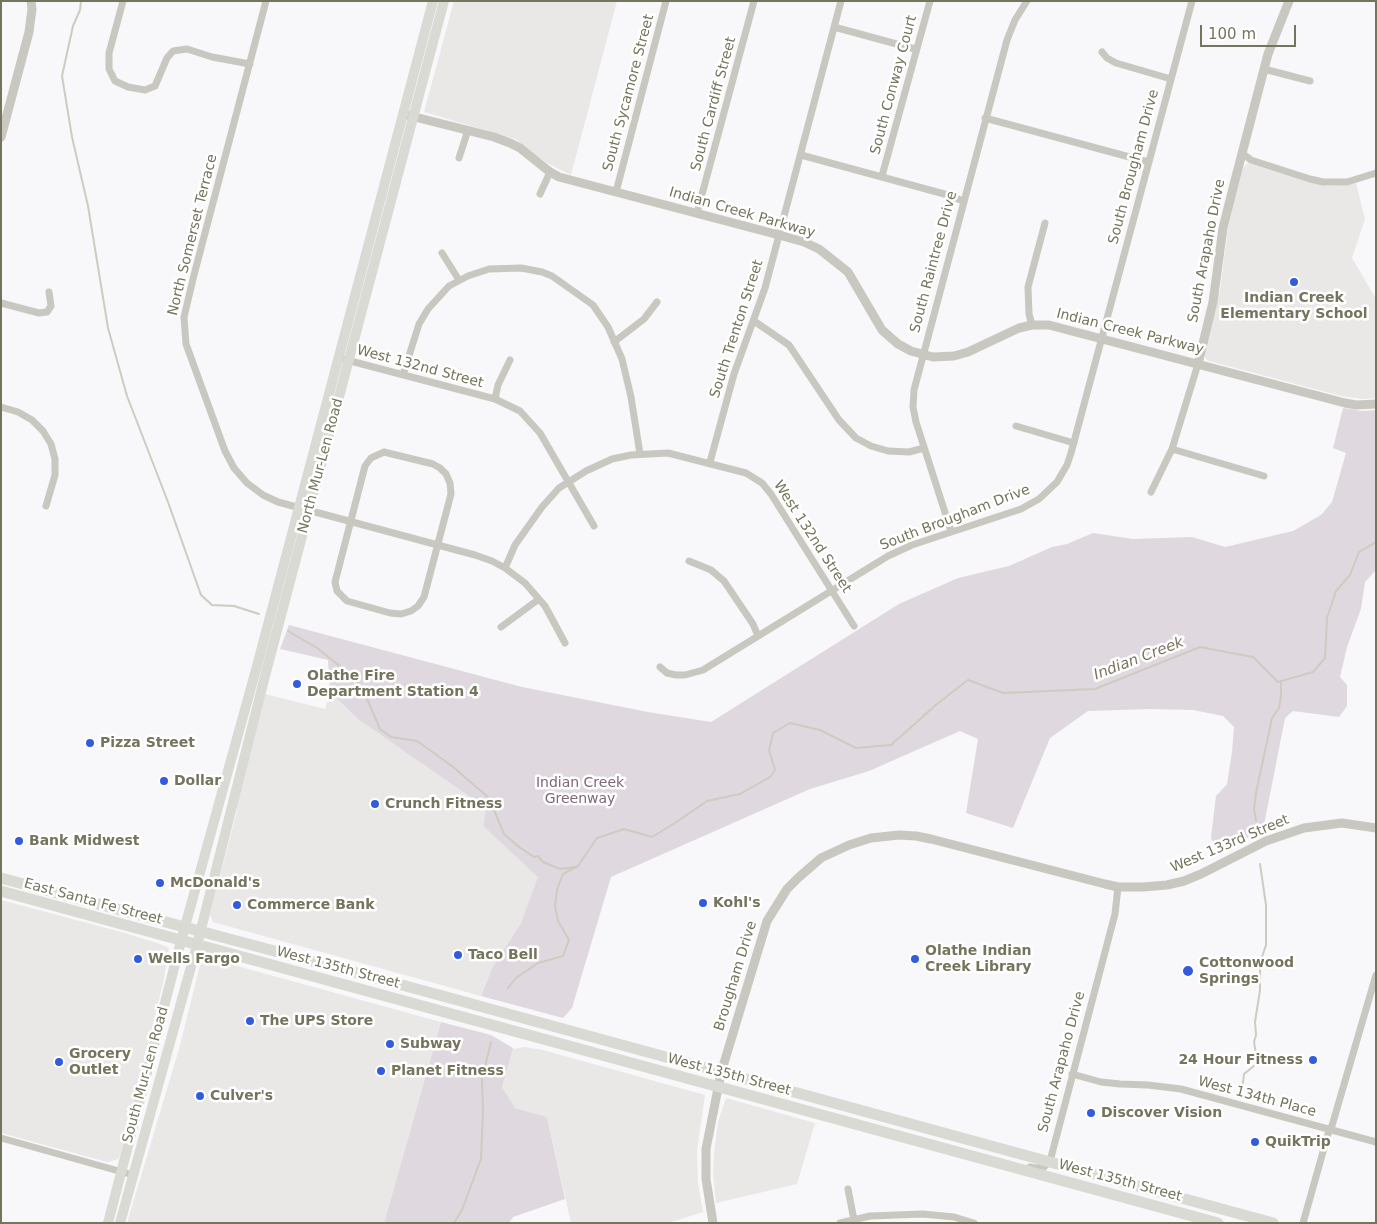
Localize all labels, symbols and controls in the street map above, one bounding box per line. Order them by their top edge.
street label: South Sycamore Street [600,13,658,173]
street label: South Conway Court [867,13,921,157]
scale bar [1202,15,1298,47]
text: 100 m [1208,25,1256,43]
street label: South Cardiff Street [688,35,740,173]
street label: South Brougham Drive [1105,88,1163,246]
street label: North Somerset Terrace [165,153,221,317]
street label: South Arapaho Drive [1185,178,1229,324]
street label: Indian Creek Parkway [667,184,817,242]
street label: South Raintree Drive [907,189,961,335]
street label: South Trenton Street [707,258,767,400]
marker: Indian Creek Elementary School [1288,276,1300,288]
place label: Indian Creek Elementary School [1220,290,1368,322]
street label: Indian Creek Parkway [1055,306,1205,358]
street label: West 132nd Street [355,342,485,392]
street label: North Mur-Len Road [295,397,347,535]
street label: West 132nd Street [769,478,855,596]
street label: South Brougham Drive [878,482,1032,554]
water label: Indian Creek [1091,634,1187,684]
place label: Olathe Fire Department Station 4 [307,668,479,700]
marker: Olathe Fire Department Station 4 [291,678,303,690]
place label: Pizza Street [100,735,195,751]
marker: Pizza Street [84,737,96,749]
place label: Dollar [174,773,221,789]
marker: Dollar [158,775,170,787]
park label: Indian Creek Greenway [536,775,624,808]
place label: Crunch Fitness [385,796,502,812]
marker: Crunch Fitness [369,798,381,810]
street label: West 133rd Street [1168,811,1292,877]
place label: Bank Midwest [29,833,139,849]
marker: Bank Midwest [13,835,25,847]
street label: East Santa Fe Street [22,875,164,929]
place label: McDonald's [170,875,260,891]
marker: McDonald's [154,877,166,889]
place label: Kohl's [713,895,761,911]
place label: Commerce Bank [247,897,375,913]
marker: Kohl's [697,897,709,909]
marker: Commerce Bank [231,899,243,911]
street label: Brougham Drive [711,919,761,1033]
street label: West 135th Street [275,943,401,993]
place label: Olathe Indian Creek Library [925,943,1032,976]
place label: Taco Bell [468,947,538,963]
marker: Taco Bell [452,949,464,961]
place label: Wells Fargo [148,951,240,967]
marker: Wells Fargo [132,953,144,965]
marker: Olathe Indian Creek Library [909,953,921,965]
place label: Cottonwood Springs [1199,955,1294,988]
marker: Cottonwood Springs [1181,964,1195,978]
street label: South Arapaho Drive [1035,989,1089,1135]
street label: South Mur-Len Road [120,1005,172,1145]
place label: The UPS Store [260,1013,373,1029]
marker: The UPS Store [244,1015,256,1027]
place label: Subway [400,1036,461,1052]
marker: Subway [384,1038,396,1050]
place label: Grocery Outlet [69,1046,131,1078]
street label: West 135th Street [666,1050,792,1100]
place label: 24 Hour Fitness [1178,1052,1303,1068]
marker: 24 Hour Fitness [1307,1054,1319,1066]
marker: Grocery Outlet [53,1056,65,1068]
place label: Planet Fitness [391,1063,504,1079]
marker: Planet Fitness [375,1065,387,1077]
street label: West 134th Place [1196,1073,1318,1121]
place label: Culver's [210,1088,273,1104]
marker: Culver's [194,1090,206,1102]
place label: Discover Vision [1101,1105,1222,1121]
marker: Discover Vision [1085,1107,1097,1119]
place label: QuikTrip [1265,1134,1331,1150]
marker: QuikTrip [1249,1136,1261,1148]
street label: West 135th Street [1057,1156,1183,1206]

